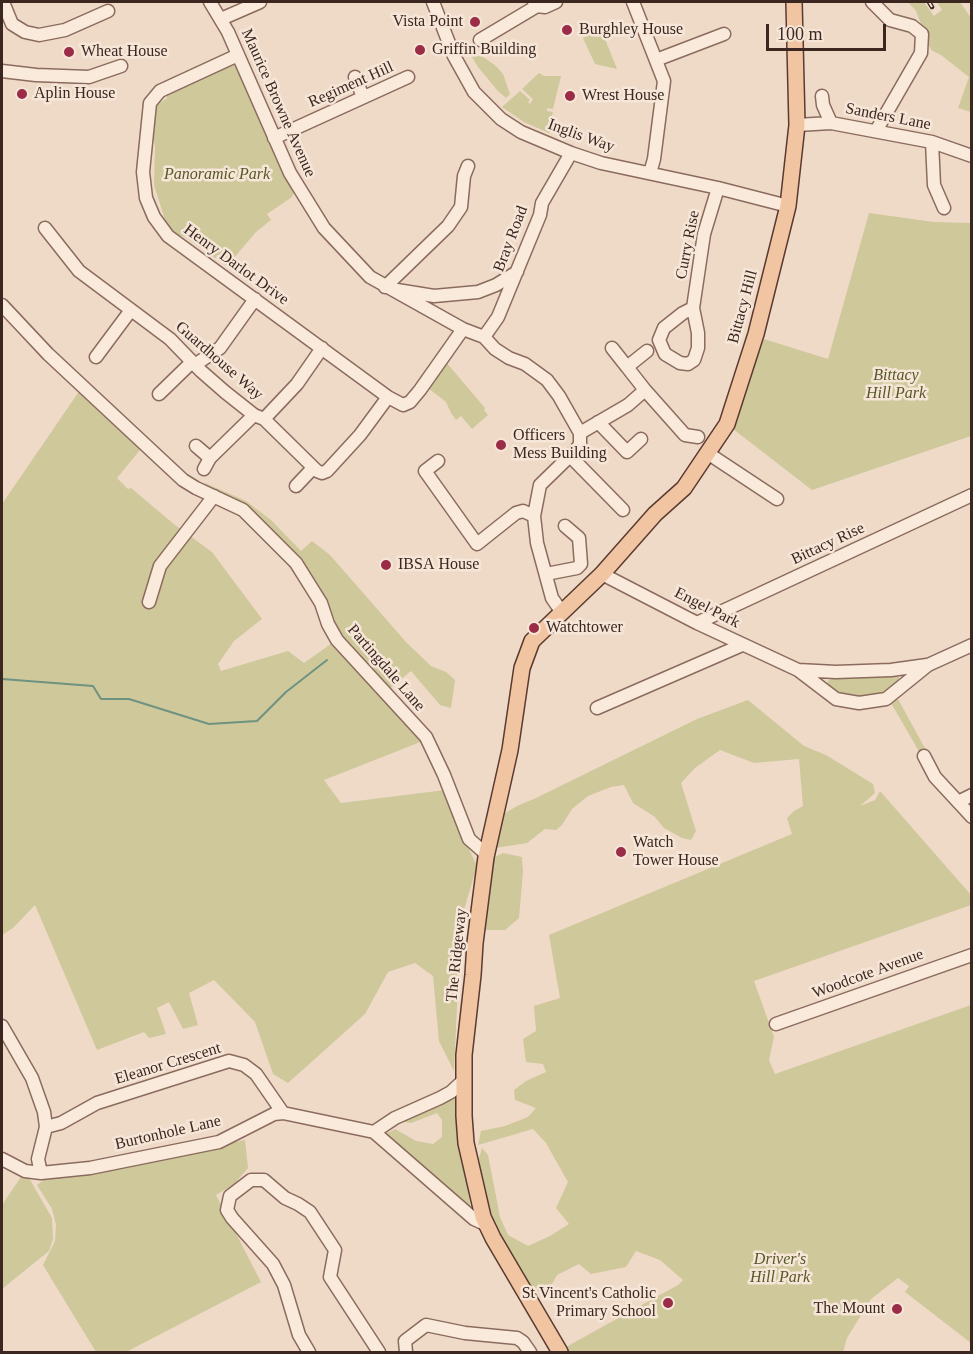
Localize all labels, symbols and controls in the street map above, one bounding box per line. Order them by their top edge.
place label: Vista Point [392,12,463,32]
scale bar [769,12,889,50]
marker: Vista Point [468,15,482,29]
place label: Burghley House [579,20,683,40]
marker: Burghley House [560,23,574,37]
text: 100 m [777,24,823,44]
street label: Maurice Browne Avenue [237,26,319,180]
place label: Griffin Building [432,40,536,60]
place label: Wheat House [81,42,168,62]
marker: Griffin Building [413,43,427,57]
marker: Wheat House [62,45,76,59]
street label: Regiment Hill [305,58,397,112]
place label: Aplin House [34,84,115,104]
place label: Wrest House [582,86,664,106]
marker: Aplin House [15,87,29,101]
marker: Wrest House [563,89,577,103]
street label: Sanders Lane [844,99,932,135]
street label: Inglis Way [545,115,617,157]
park label: Panoramic Park [164,165,270,185]
street label: Bray Road [490,203,532,275]
street label: Curry Rise [672,209,704,281]
street label: Henry Darlot Drive [180,220,292,310]
street label: Bittacy Hill [724,268,762,346]
street label: Guardhouse Way [171,318,267,404]
park label: Bittacy Hill Park [866,366,926,404]
place label: Officers Mess Building [513,426,607,464]
marker: Officers Mess Building [494,438,508,452]
street label: Bittacy Rise [788,519,868,569]
place label: IBSA House [398,555,479,575]
marker: IBSA House [379,558,393,572]
street label: Engel Park [671,583,743,633]
place label: Watchtower [546,618,623,638]
street label: Partingdale Lane [343,621,429,715]
marker: Watchtower [527,621,541,635]
place label: Watch Tower House [633,833,719,871]
marker: Watch Tower House [614,845,628,859]
street label: The Ridgeway [443,907,471,1003]
street label: Woodcote Avenue [810,945,926,1003]
street label: Eleanor Crescent [113,1039,223,1089]
street label: Burtonhole Lane [113,1112,223,1154]
park label: Driver's Hill Park [750,1250,810,1288]
place label: St Vincent's Catholic Primary School [522,1284,656,1322]
marker: St Vincent's Catholic Primary School [661,1296,675,1310]
place label: The Mount [813,1299,885,1319]
marker: The Mount [890,1302,904,1316]

